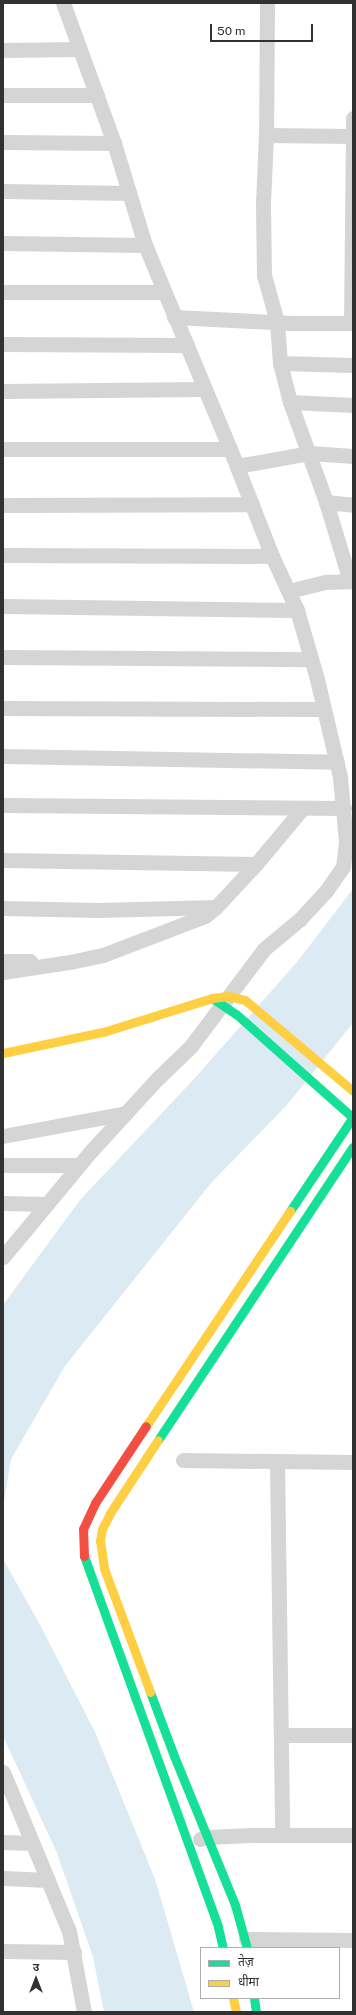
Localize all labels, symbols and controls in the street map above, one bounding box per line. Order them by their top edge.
scale bar [212,16,315,42]
text: 50 m [217,24,245,38]
legend [200,1947,340,1999]
text: तेज़ [238,1955,254,1969]
north arrow [16,1959,56,1999]
text: उ [33,1961,39,1973]
text: धीमा [238,1975,259,1989]

